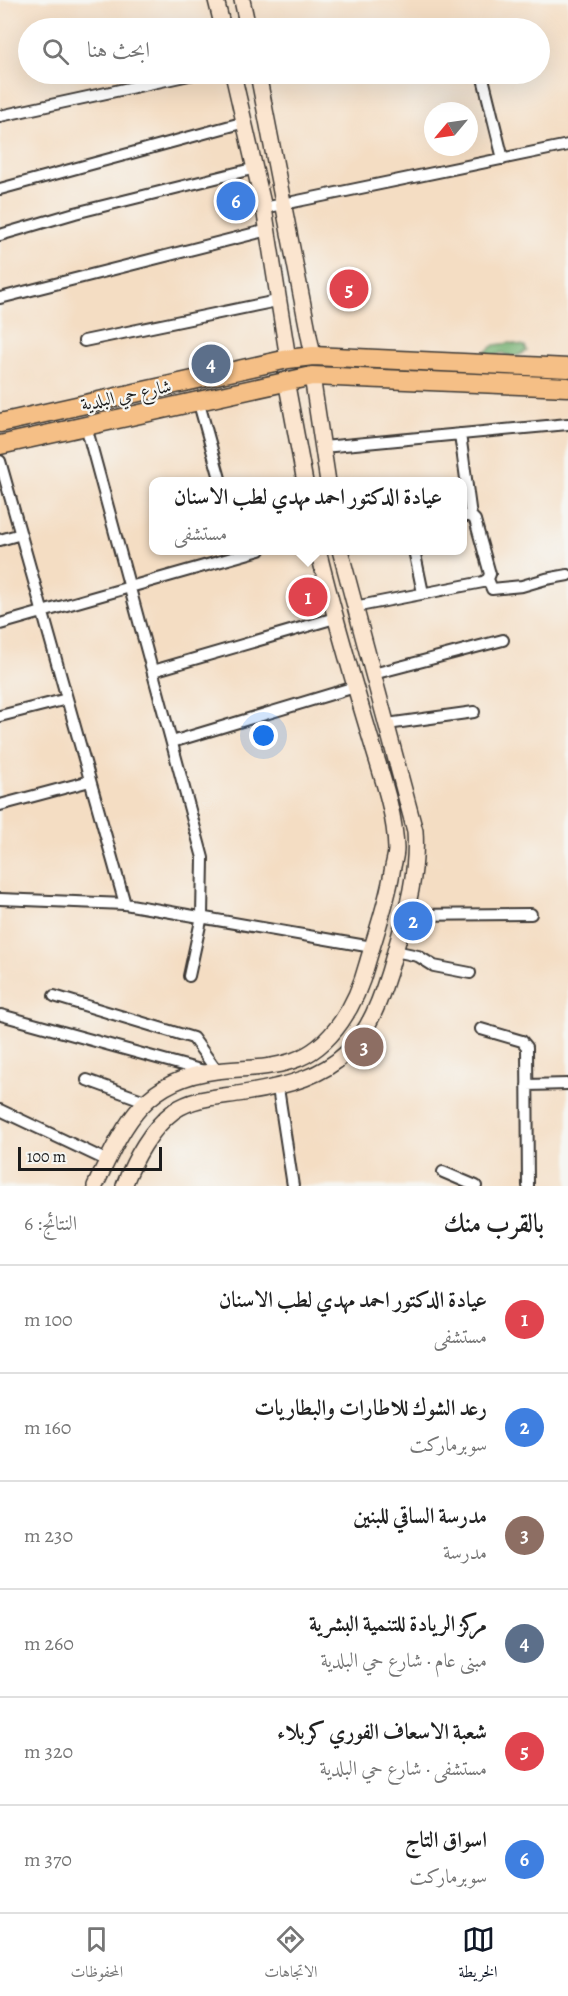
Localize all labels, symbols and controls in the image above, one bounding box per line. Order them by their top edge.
search box [18,18,550,84]
icon: search [39,35,72,68]
text: ابحث هنا [87,35,150,65]
north arrow [424,102,478,156]
pin: 6 [216,178,256,224]
pin: 5 [330,266,368,312]
pin: 4 [192,342,230,386]
street label: شارع حي البلدية [79,374,174,419]
popup [149,477,467,555]
text: عيادة الدكتور احمد مهدي لطب الاسنان [174,482,442,512]
text: مستشفى [174,520,227,547]
pin: 1 [288,574,328,620]
your location [249,721,278,750]
pin: 2 [394,898,432,944]
pin: 3 [344,1024,384,1070]
scale bar [18,1144,162,1172]
text: 100 m [27,1146,66,1168]
text: بالقرب منك [443,1206,544,1241]
text: النتائج: 6 [24,1210,77,1237]
text: عيادة الدكتور احمد مهدي لطب الاسنان [219,1285,487,1315]
text: 100 m [24,1306,73,1333]
text: 1 [521,1306,528,1333]
text: مستشفى [434,1323,487,1350]
text: رعد الشوك للاطارات والبطاريات [254,1393,487,1423]
text: 160 m [24,1414,71,1441]
text: 2 [520,1414,529,1441]
text: سوبرماركت [409,1431,487,1458]
text: مدرسة الساقي للبنين [353,1501,487,1531]
text: 230 m [24,1522,73,1549]
text: 3 [520,1522,529,1549]
text: مدرسة [443,1539,487,1566]
text: مركز الريادة للتنمية البشرية [309,1609,487,1639]
text: 260 m [24,1630,74,1657]
text: 4 [520,1630,529,1657]
text: مبنى عام · شارع حي البلدية [320,1647,487,1674]
text: شعبة الاسعاف الفوري كربلاء [277,1717,487,1747]
text: 320 m [24,1738,73,1765]
text: 5 [520,1738,529,1765]
text: مستشفى · شارع حي البلدية [320,1755,487,1782]
text: اسواق التاج [405,1825,487,1855]
text: 370 m [24,1846,72,1873]
text: 6 [520,1846,529,1873]
text: سوبرماركت [409,1863,487,1890]
tab: المحفوظات [71,1923,123,1987]
tab: الاتجاهات [264,1923,318,1987]
tab: الخريطة [459,1923,498,1987]

